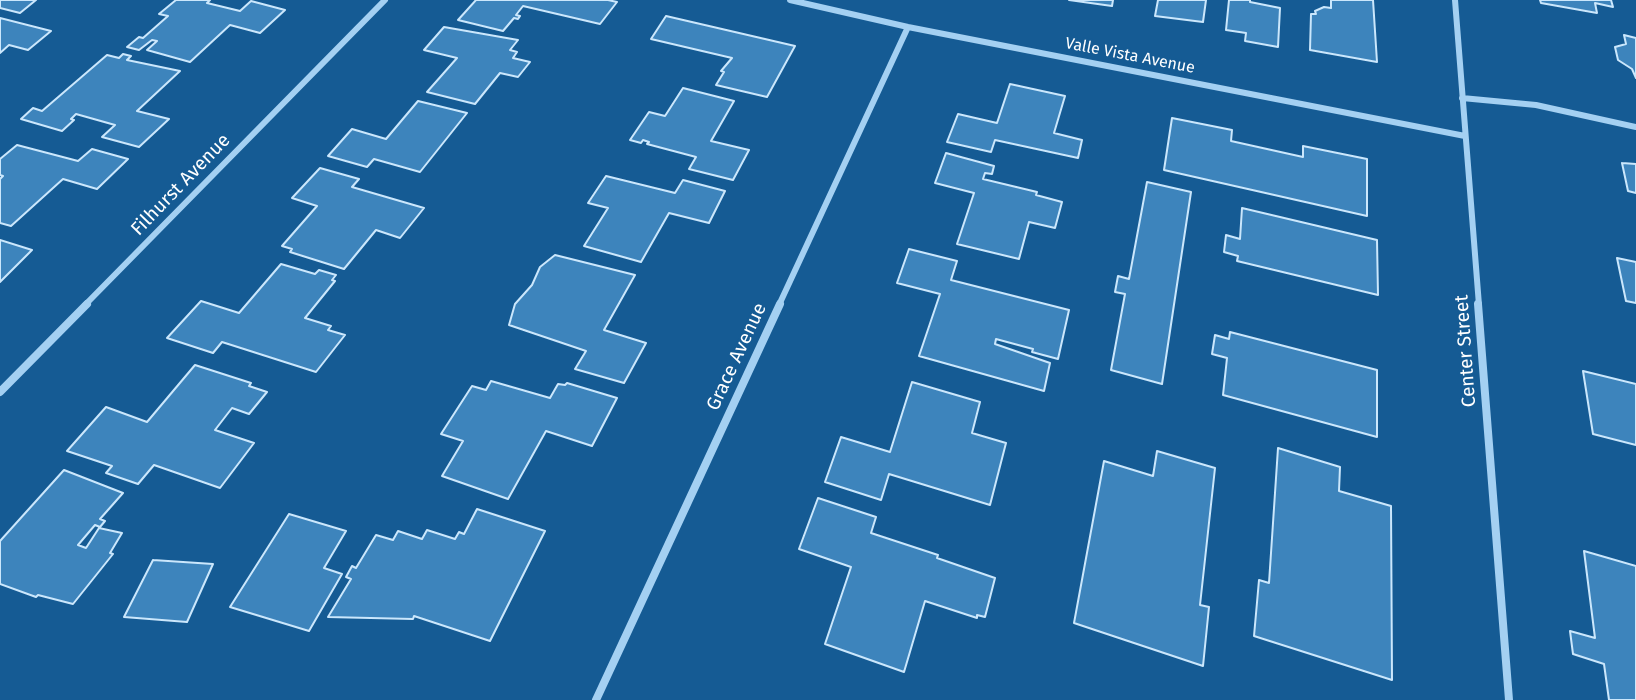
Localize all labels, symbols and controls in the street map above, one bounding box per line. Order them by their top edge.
street label: Valle Vista Avenue [1064,34,1196,78]
street label: Filhurst Avenue [127,129,235,241]
street label: Center Street [1451,294,1481,408]
street label: Grace Avenue [702,300,772,414]

